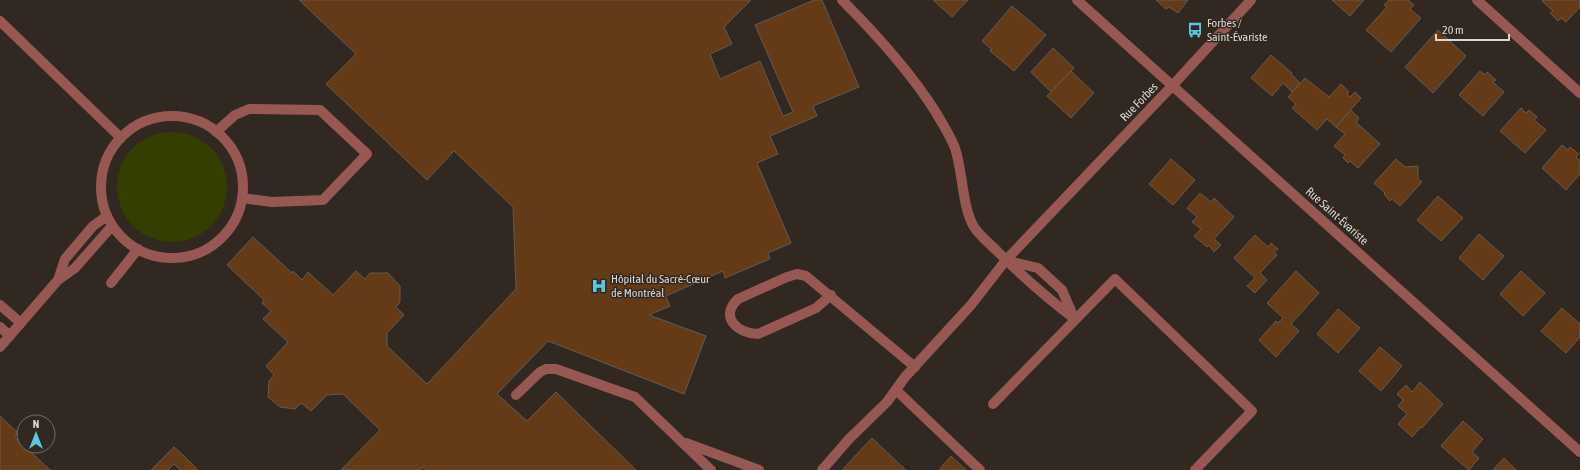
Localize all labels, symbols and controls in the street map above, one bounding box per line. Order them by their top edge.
place label: Forbes / Saint-Évariste [1207,16,1268,44]
scale bar [1436,16,1509,42]
bus stop icon: Forbes / Saint-Évariste [1186,21,1204,39]
text: 20 m [1442,23,1464,37]
street label: Rue Forbes [1117,80,1161,124]
street label: Rue Saint-Évariste [1303,184,1371,248]
place label: Hôpital du Sacré-Cœur de Montréal [611,272,710,300]
hospital icon: Hôpital du Sacré-Cœur de Montréal [590,277,608,295]
north arrow [16,414,56,454]
text: N [33,418,39,430]

